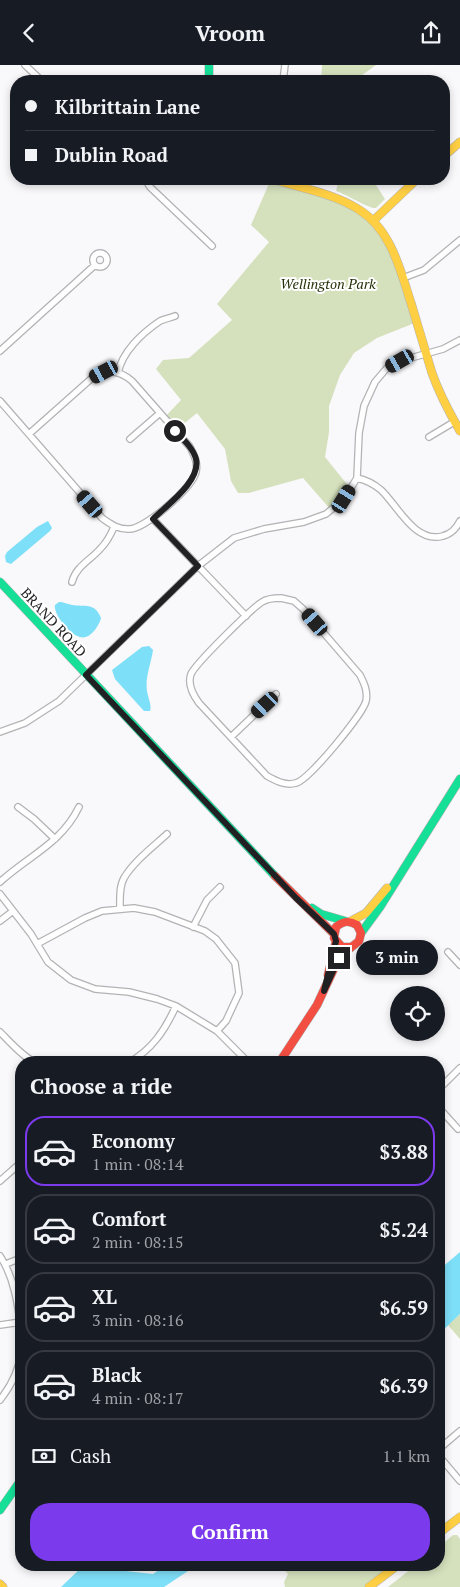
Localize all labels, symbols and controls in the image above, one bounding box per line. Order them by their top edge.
text: Vroom [195,18,265,47]
icon: back [15,19,43,47]
icon: share [417,19,445,47]
text: Kilbrittain Lane [55,94,200,119]
text: Dublin Road [55,142,168,167]
park label: Wellington Park [280,274,376,293]
car [383,347,416,375]
car [87,358,120,386]
route start [164,420,186,442]
car [329,482,358,516]
car [74,488,105,520]
street label: BRAND ROAD [17,583,91,661]
car [299,606,330,638]
car [248,689,281,721]
callout: 3 min [356,941,439,975]
text: 3 min [375,946,419,968]
route end [328,947,350,969]
map controls [390,986,445,1041]
button: locate [390,986,445,1041]
text: Choose a ride [30,1071,172,1100]
text: Economy [92,1128,175,1153]
icon: car [32,1129,77,1174]
text: $3.88 [379,1139,428,1164]
text: 1 min · 08:14 [92,1153,184,1175]
text: Comfort [92,1206,167,1231]
icon: car [32,1207,77,1252]
text: $5.24 [379,1217,428,1242]
text: 2 min · 08:15 [92,1231,184,1253]
text: XL [92,1284,117,1309]
icon: car [32,1285,77,1330]
text: $6.59 [379,1295,428,1320]
text: 3 min · 08:16 [92,1309,184,1331]
text: Black [92,1362,142,1387]
icon: car [32,1363,77,1408]
text: $6.39 [379,1373,428,1398]
text: 4 min · 08:17 [92,1387,184,1409]
icon: cash [30,1442,58,1470]
text: Cash [70,1443,111,1468]
text: 1.1 km [383,1445,430,1467]
button: Confirm [30,1503,430,1561]

